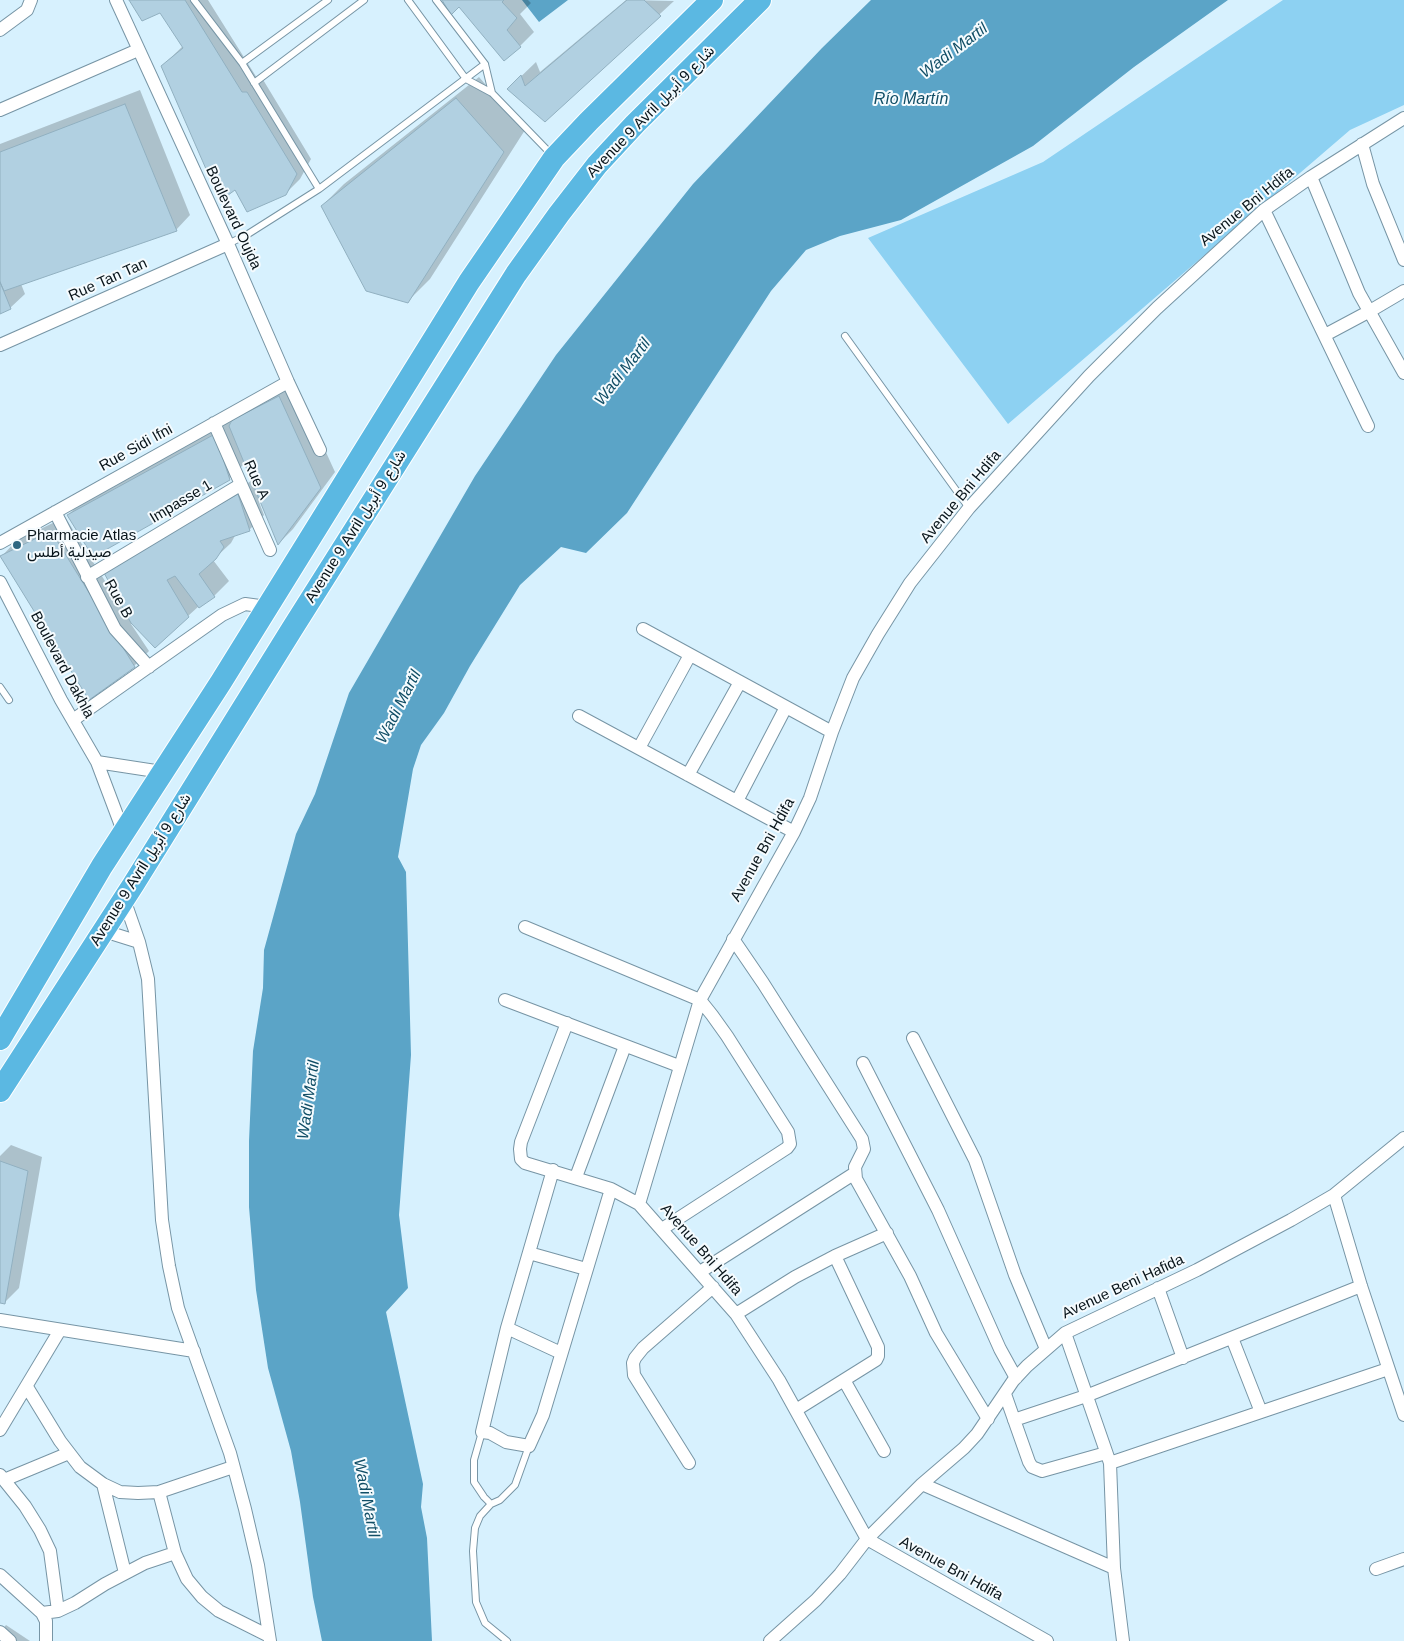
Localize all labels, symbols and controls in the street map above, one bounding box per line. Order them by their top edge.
water label: Wadi Martil [916,19,992,83]
street label: Avenue 9 Avril شارع 9 أبريل [583,42,719,182]
water label: Río Martín [874,90,948,110]
street label: Boulevard Oujda [201,164,265,272]
street label: Avenue Bni Hdifa [1196,164,1298,250]
street label: Rue Tan Tan [66,255,150,305]
water label: Wadi Martil [591,335,655,409]
street label: Rue Sidi Ifni [96,421,176,475]
street label: Avenue Bni Hdifa [917,447,1005,547]
street label: Avenue 9 Avril شارع 9 أبريل [302,448,410,606]
street label: Rue A [239,457,273,503]
street label: Impasse 1 [147,476,215,528]
place label: Pharmacie Atlas صيدلية أطلس [27,527,136,562]
marker: Pharmacie Atlas صيدلية أطلس [11,539,23,551]
street label: Rue B [100,576,136,622]
street label: Boulevard Dakhla [26,609,98,721]
water label: Wadi Martil [372,667,426,747]
street label: Avenue 9 Avril شارع 9 أبريل [87,791,195,949]
street label: Avenue Bni Hdifa [727,795,799,905]
water label: Wadi Martil [294,1059,324,1141]
street label: Avenue Bni Hdifa [656,1200,746,1300]
street label: Avenue Beni Hafida [1059,1251,1187,1323]
water label: Wadi Martil [349,1457,383,1539]
street label: Avenue Bni Hdifa [896,1533,1006,1605]

